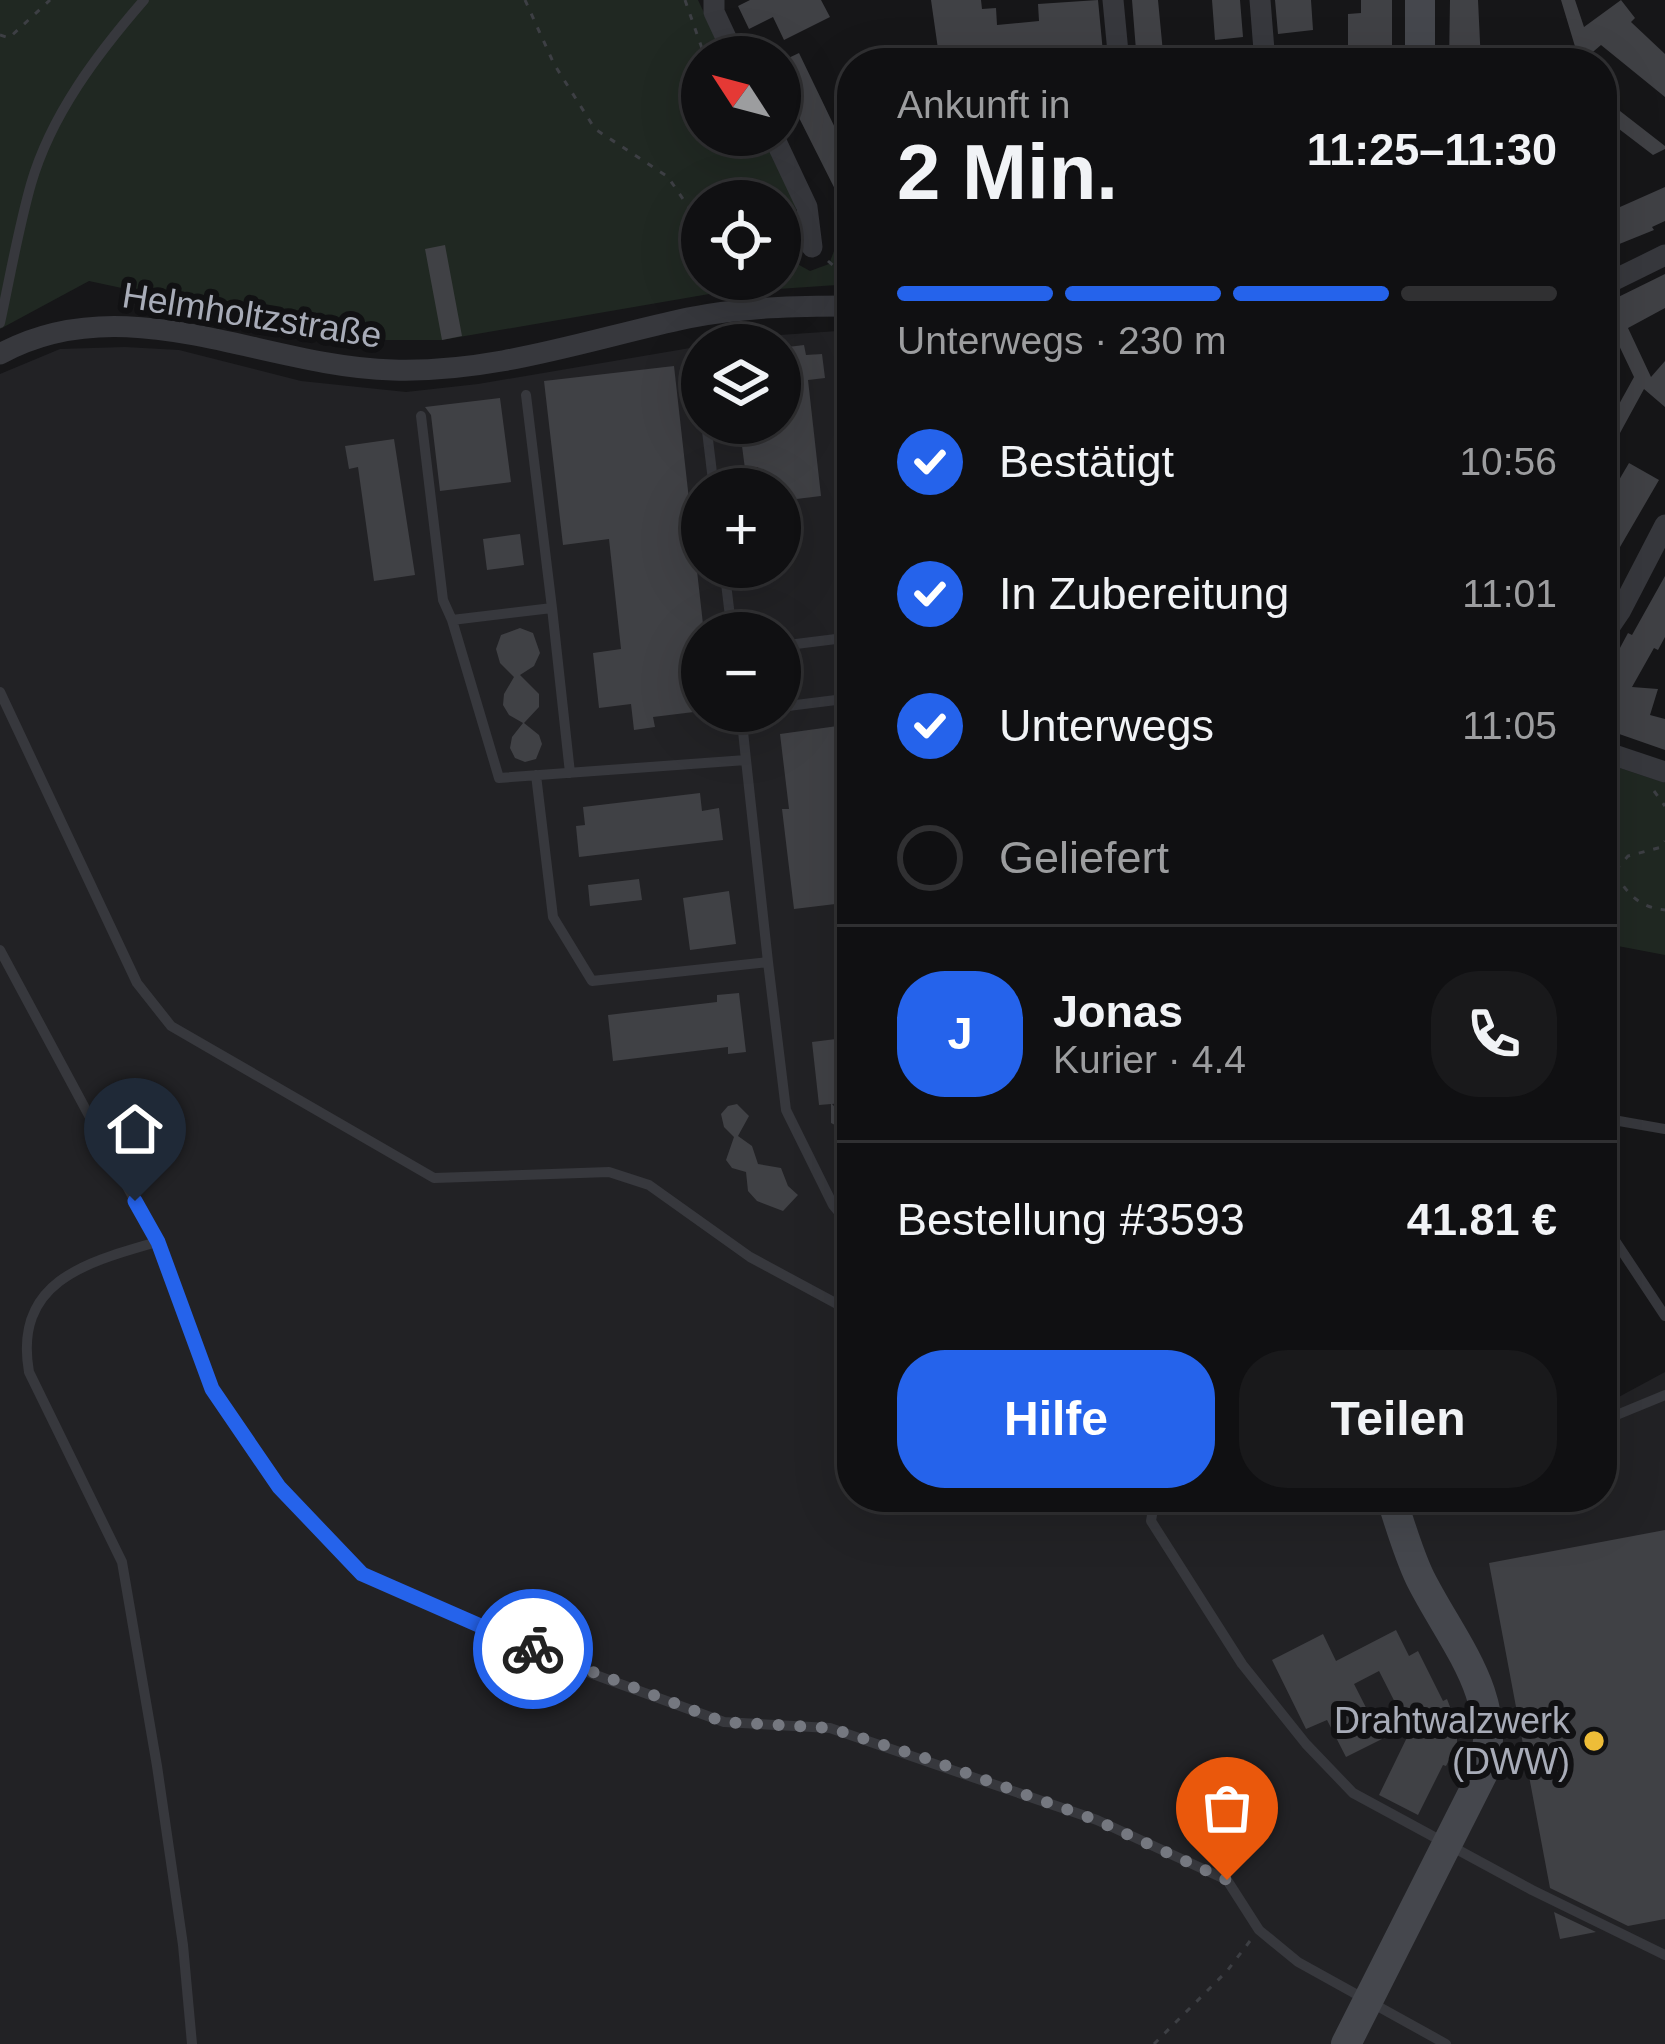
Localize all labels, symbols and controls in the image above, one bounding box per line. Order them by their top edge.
north arrow [681,36,801,156]
map controls [681,36,801,732]
text: Ankunft in [897,83,1070,126]
text: 11:25–11:30 [1307,124,1557,175]
text: 2 Min. [897,128,1118,216]
button: locate [681,180,801,300]
street label: Helmholtzstraße [119,274,385,356]
text: Unterwegs · 230 m [897,319,1226,362]
button: layers [681,324,801,444]
icon: check [897,429,963,495]
text: Bestätigt [999,436,1174,487]
text: 10:56 [1459,440,1557,483]
button: + [681,468,801,588]
icon: check [897,561,963,627]
text: In Zubereitung [999,568,1289,619]
text: 11:01 [1462,572,1557,615]
button: − [681,612,801,732]
icon: check [897,693,963,759]
text: Unterwegs [999,700,1214,751]
text: 11:05 [1462,704,1557,747]
text: Geliefert [999,832,1169,883]
button: phone [1431,971,1557,1097]
text: Jonas [1053,986,1183,1037]
text: J [947,1008,973,1059]
text: Kurier · 4.4 [1053,1038,1246,1081]
pin [84,1078,186,1201]
icon: home [102,1096,168,1162]
text: Bestellung #3593 [897,1194,1245,1245]
text: 41.81 € [1407,1194,1557,1245]
button: Hilfe [897,1350,1215,1488]
button: Teilen [1239,1350,1557,1488]
courier [473,1589,593,1709]
icon: bike [500,1616,566,1682]
place label: Drahtwalzwerk (DWW) [1334,1700,1571,1782]
marker: Drahtwalzwerk (DWW) [1581,1728,1607,1754]
pin [1176,1757,1278,1880]
icon: bag [1194,1775,1260,1841]

